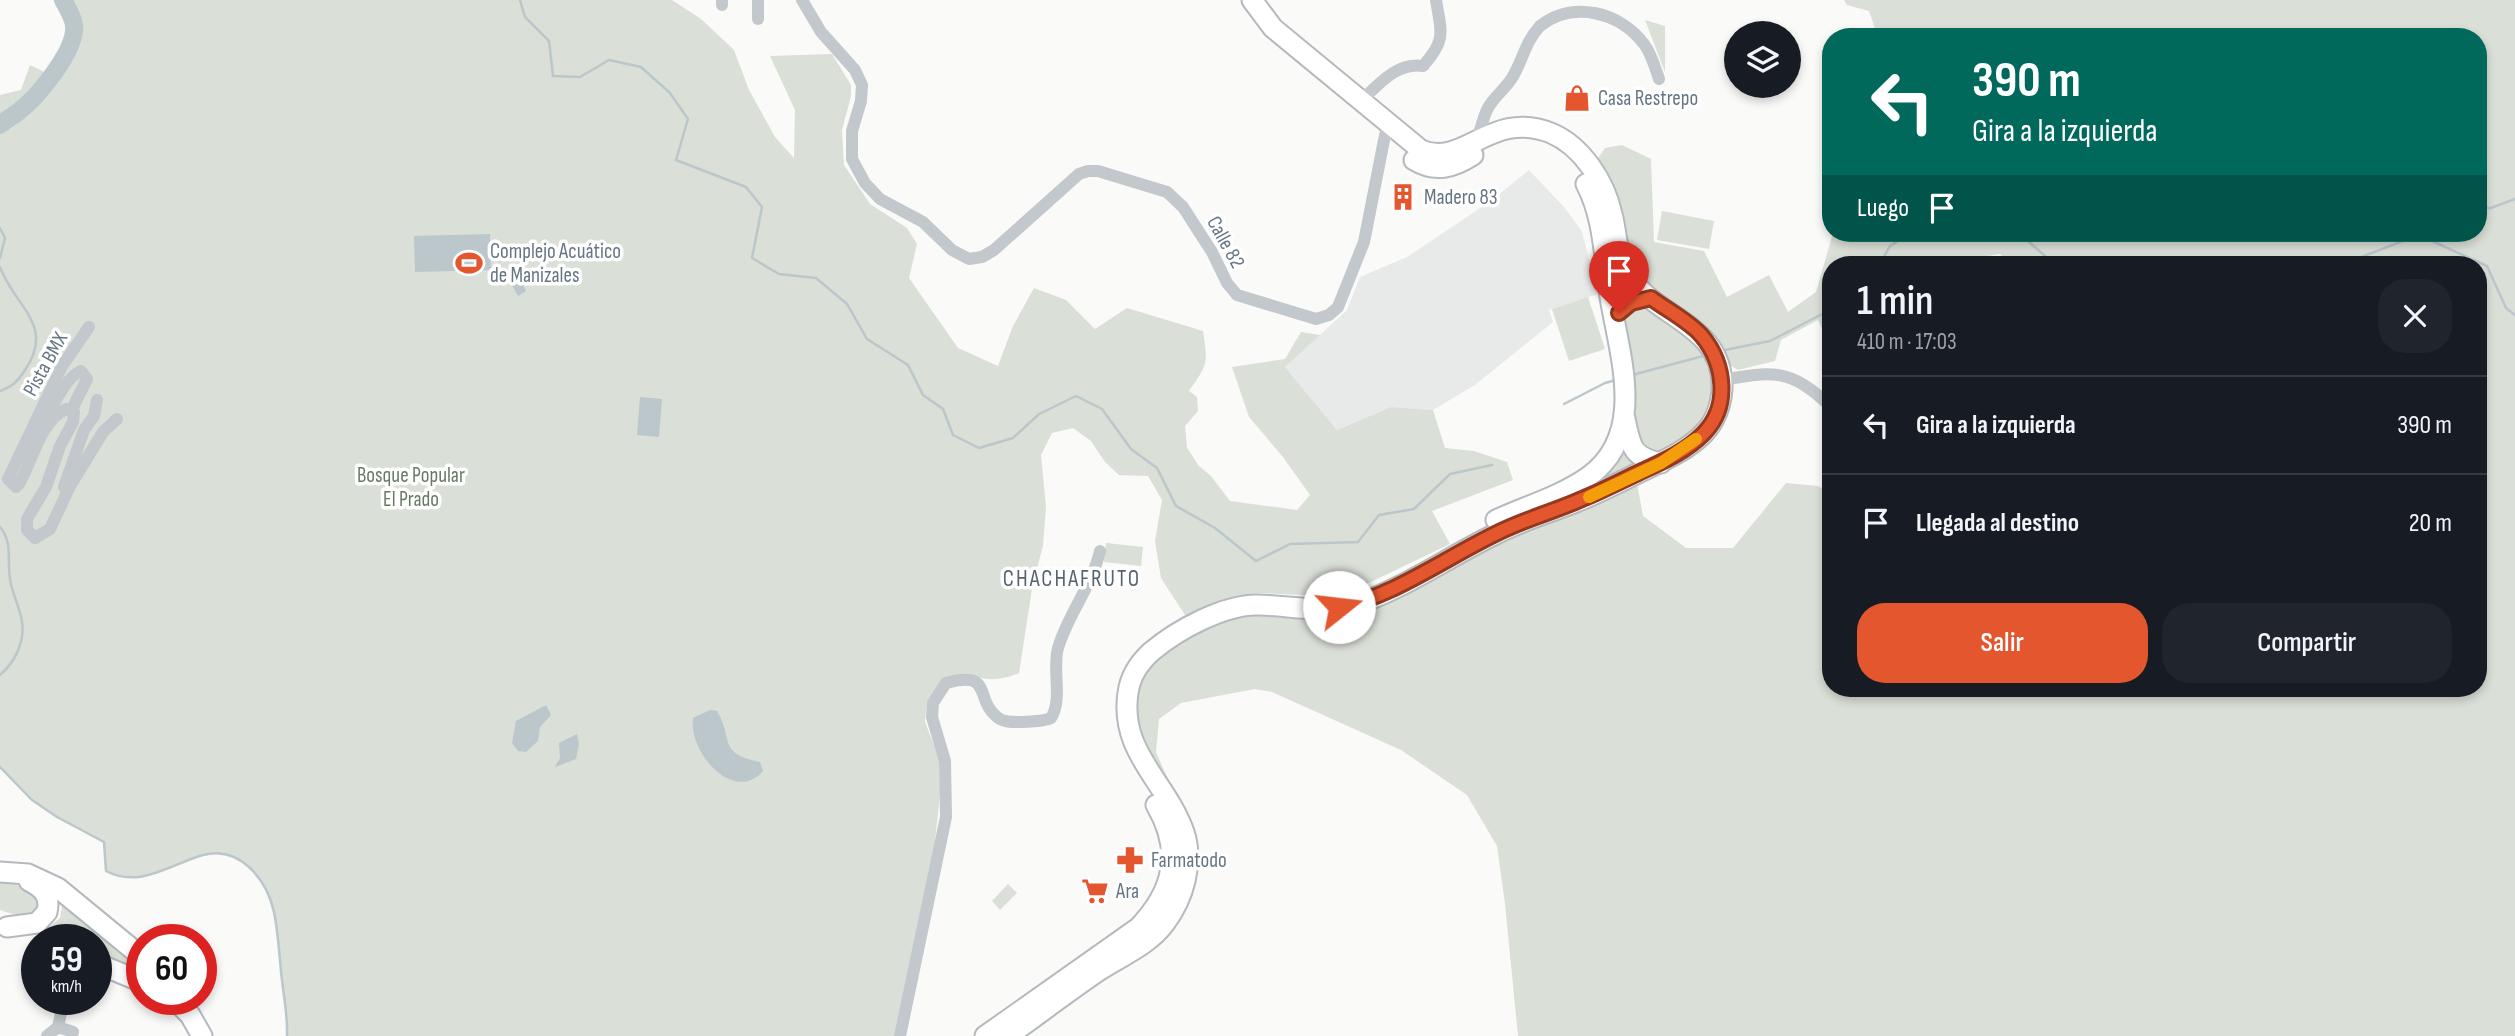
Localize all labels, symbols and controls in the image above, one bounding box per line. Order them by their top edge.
map controls [1724,21,1801,98]
button: layers [1724,21,1801,98]
text: 390 m [1972,52,2081,111]
icon: left [1857,56,1948,147]
shop icon: Casa Restrepo [1562,83,1592,113]
place label: Casa Restrepo [1598,86,1698,111]
text: Gira a la izquierda [1972,112,2158,151]
building icon: Madero 83 [1388,182,1418,212]
place label: Madero 83 [1424,185,1498,210]
icon: arrive [1923,189,1961,227]
text: Luego [1857,193,1909,224]
street label: Calle 82 [1201,212,1250,273]
place label: Complejo Acuático de Manizales [490,239,621,288]
pin [1589,241,1649,313]
sports icon: Complejo Acuático de Manizales [454,248,484,278]
icon: arrive [1600,252,1638,290]
text: 1 min [1857,276,1933,327]
button: close [2378,279,2452,353]
street label: Pista BMX [18,328,73,400]
text: 410 m · 17:03 [1857,328,1957,356]
icon: left [1857,406,1895,444]
text: Gira a la izquierda [1916,410,2076,441]
text: 390 m [2397,410,2452,441]
park label: Bosque Popular El Prado [357,463,465,512]
icon: arrive [1857,504,1895,542]
text: Llegada al destino [1916,508,2079,539]
text: 20 m [2409,508,2452,539]
district label: CHACHAFRUTO [1003,565,1141,593]
position arrow [1302,570,1376,644]
button: Salir [1857,603,2148,683]
button: Compartir [2162,603,2452,683]
pharmacy icon: Farmatodo [1115,845,1145,875]
place label: Farmatodo [1151,848,1227,873]
supermarket icon: Ara [1080,876,1110,906]
place label: Ara [1115,879,1139,904]
speed limit sign: 60 [126,924,217,1015]
text: 59 [51,939,82,982]
text: km/h [51,976,82,997]

